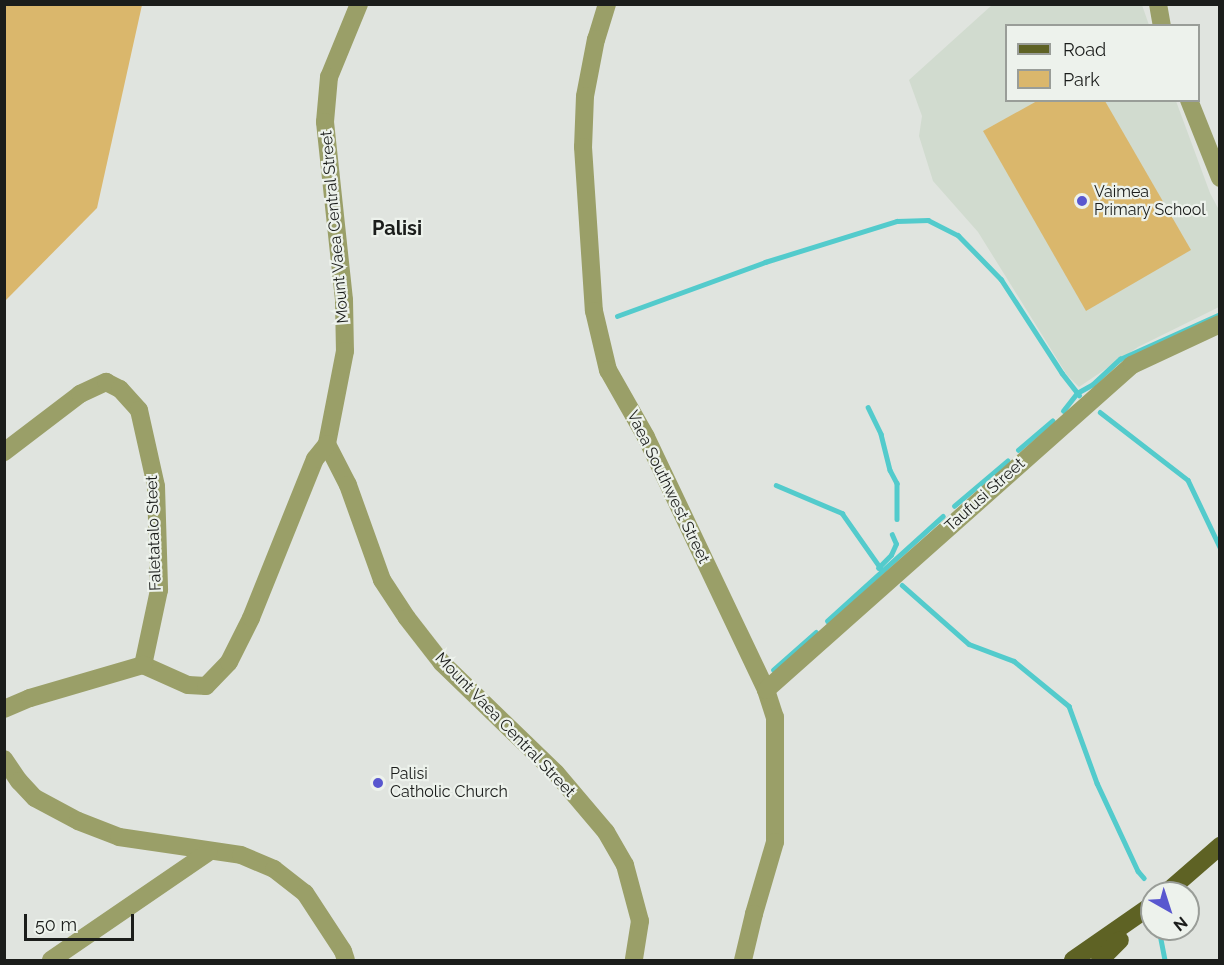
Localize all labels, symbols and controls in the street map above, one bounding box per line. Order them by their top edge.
legend [1005,24,1200,102]
text: Road [1063,39,1106,60]
text: Park [1063,69,1100,90]
street label: Mount Vaea Central Street [317,129,353,325]
place label: Vaimea Primary School [1094,182,1206,220]
marker: Vaimea Primary School [1075,194,1089,208]
district label: Palisi [372,216,422,240]
street label: Vaea Southwest Street [623,407,713,567]
street label: Taufusi Street [941,454,1029,536]
street label: Faletatalo Steet [142,475,166,591]
street label: Mount Vaea Central Street [430,648,580,802]
place label: Palisi Catholic Church [390,764,508,802]
marker: Palisi Catholic Church [371,776,385,790]
north arrow [1140,881,1200,941]
scale bar [27,902,136,940]
text: N [1170,913,1191,935]
text: 50 m [35,914,77,935]

